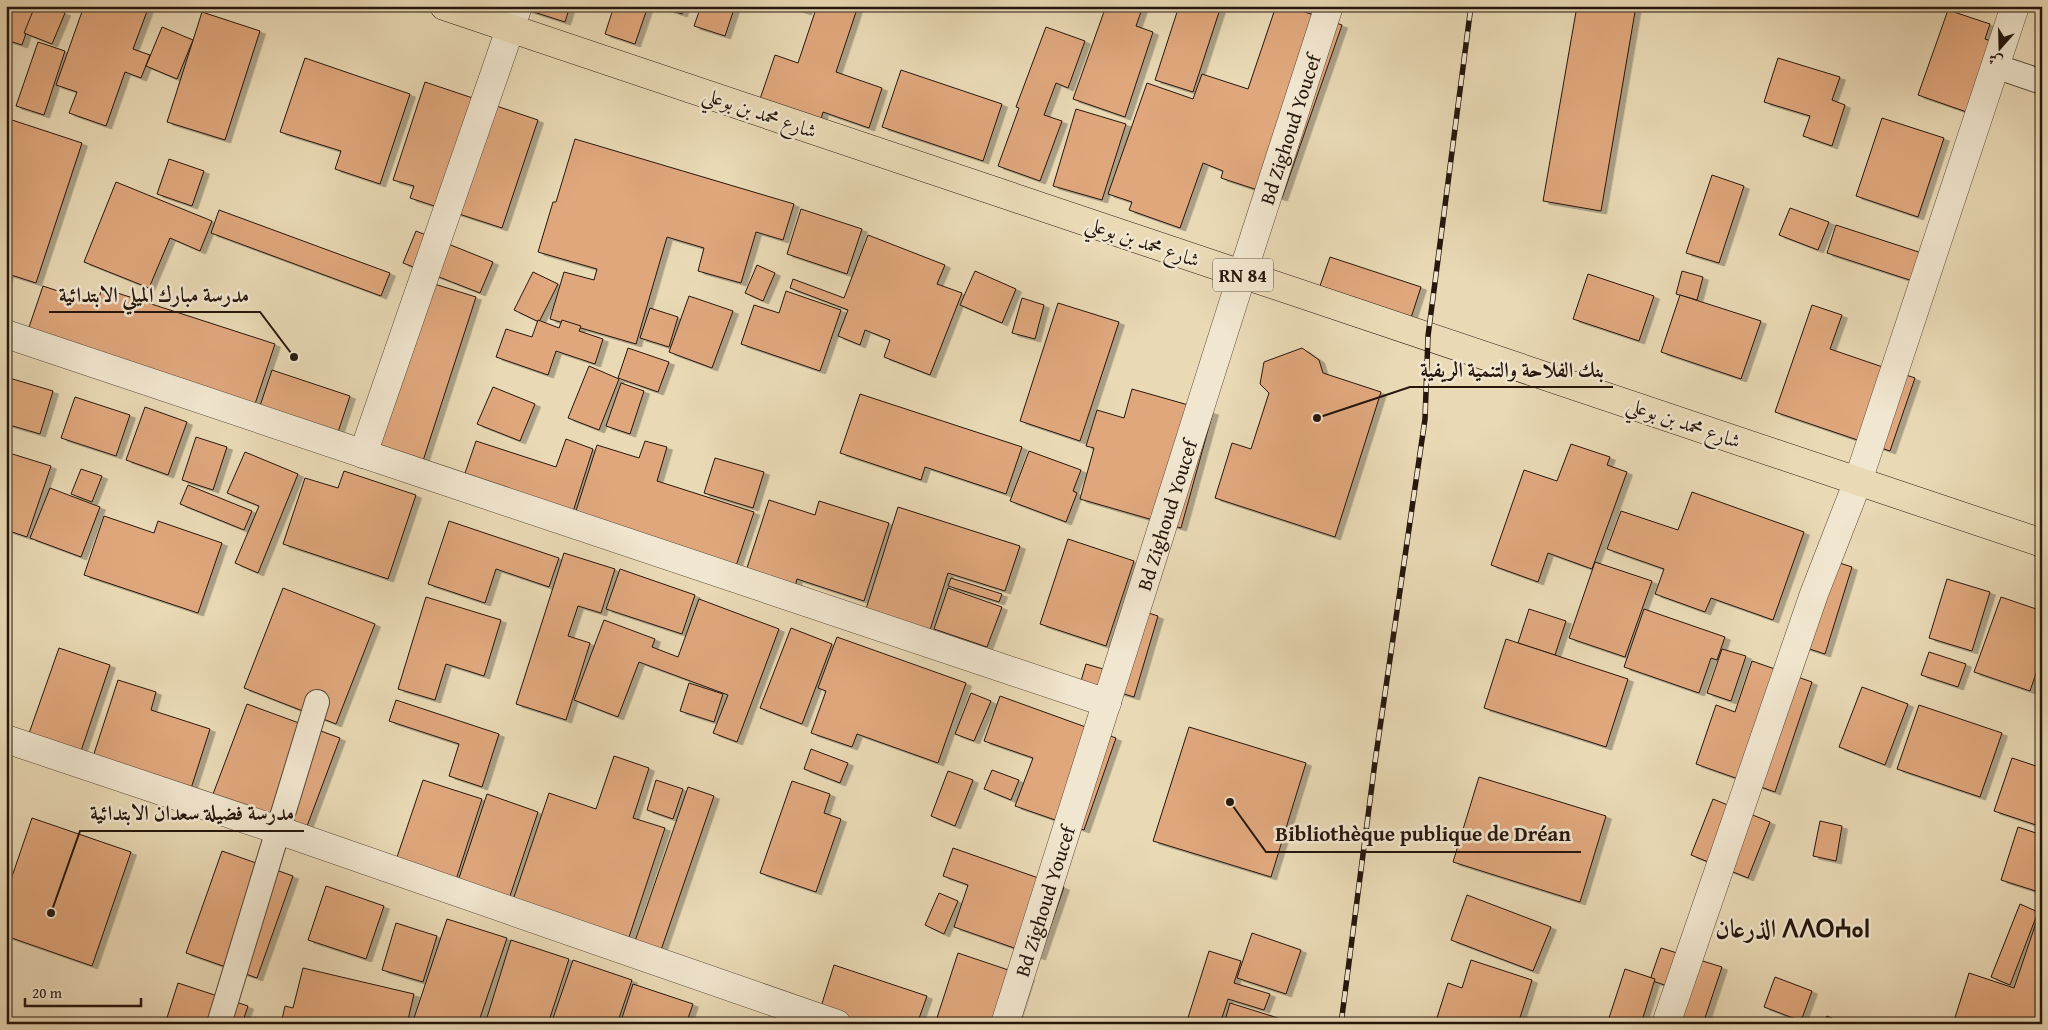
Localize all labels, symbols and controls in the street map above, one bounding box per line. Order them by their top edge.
north arrow [1976,22,2026,72]
street label: Bd Zighoud Youcef [1251,48,1328,208]
text: ش [1986,48,2006,72]
street label: شارع محمد بن بوعلي [697,79,821,151]
street label: شارع محمد بن بوعلي [1080,208,1204,280]
road number: RN 84 [1213,258,1273,292]
callout: مدرسة مبارك الميلي الابتدائية [49,276,260,312]
text: مدرسة مبارك الميلي الابتدائية [59,279,249,315]
callout: بنك الفلاحة والتنمية الريفية [1410,351,1613,387]
text: بنك الفلاحة والتنمية الريفية [1420,354,1604,385]
street label: شارع محمد بن بوعلي [1621,389,1745,461]
street label: Bd Zighoud Youcef [1129,433,1204,594]
callout: مدرسة فضيلة سعدان الابتدائية [80,795,304,831]
text: مدرسة فضيلة سعدان الابتدائية [90,797,294,828]
callout: Bibliothèque publique de Dréan [1266,816,1581,852]
text: Bibliothèque publique de Dréan [1275,818,1571,849]
street label: Bd Zighoud Youcef [1006,820,1082,980]
district label: الذرعان ⴷⴷⵔⵄⴰⵏ [1715,910,1871,946]
scale bar [25,975,141,1007]
text: 20 m [32,982,63,1003]

